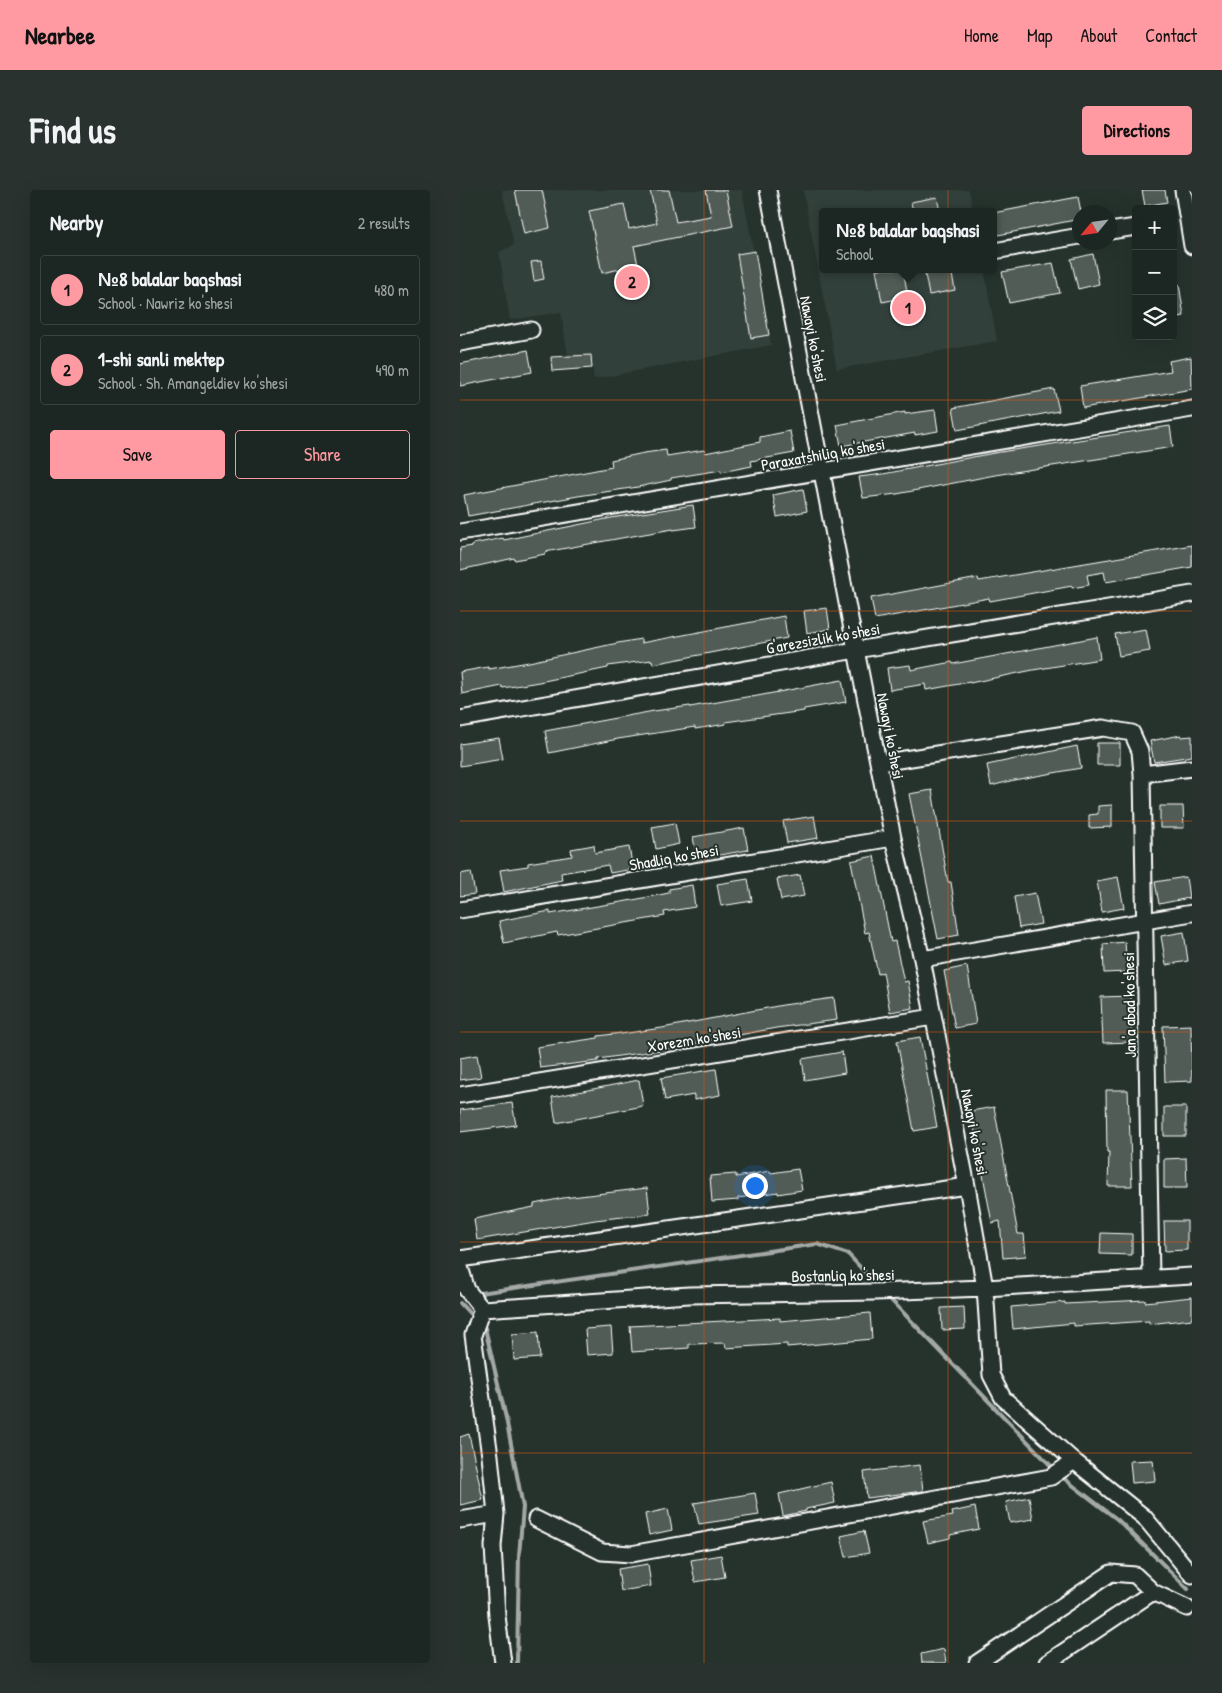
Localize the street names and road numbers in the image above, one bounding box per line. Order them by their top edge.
street label: Nawayi ko'shesi [795,294,833,384]
street label: Paraxatshiliq ko'shesi [759,432,887,476]
street label: G'arezsizlik ko'shesi [764,617,882,659]
street label: Nawayi ko'shesi [872,691,910,781]
street label: Shadliq ko'shesi [628,838,720,876]
street label: Jan'a abad ko'shesi [1117,952,1141,1058]
street label: Xorezm ko'shesi [646,1021,742,1057]
street label: Nawayi ko'shesi [956,1087,994,1177]
street label: Bostanliq ko'shesi [791,1263,895,1287]

